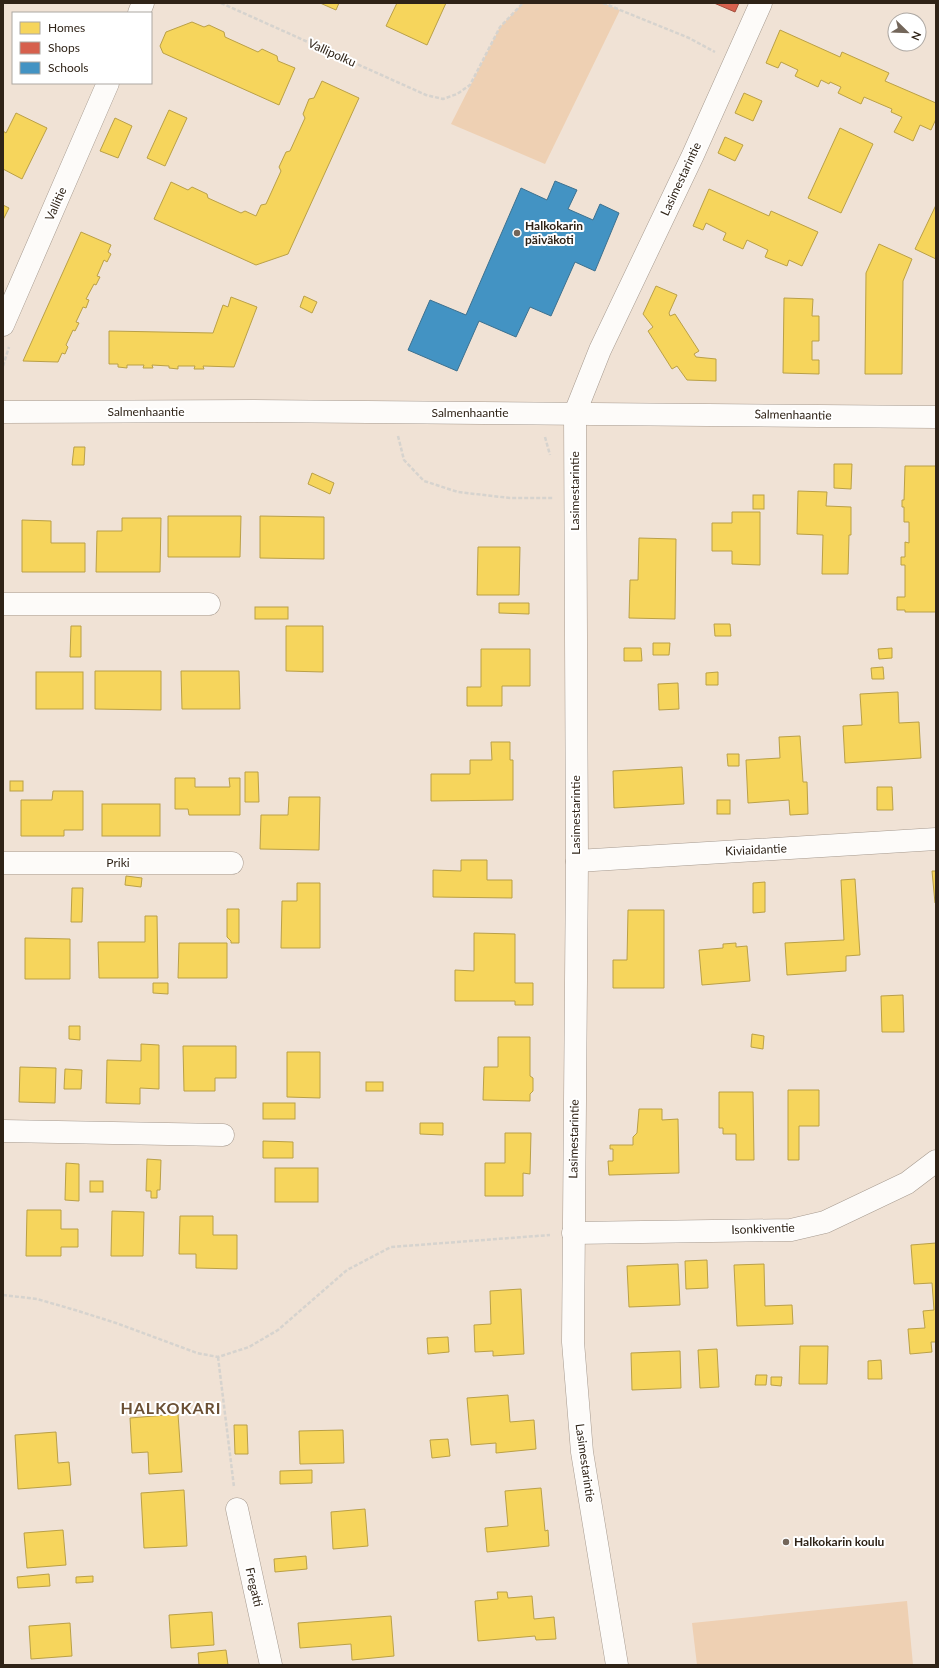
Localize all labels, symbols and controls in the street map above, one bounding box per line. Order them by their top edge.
legend [12,12,152,84]
north arrow [887,12,927,52]
text: Homes [48,20,85,35]
text: N [909,30,924,43]
street label: Vallipolku [306,35,359,70]
text: Shops [48,40,80,55]
text: Schools [48,60,89,75]
street label: Lasimestarintie [657,140,704,218]
street label: Vallitie [41,185,70,223]
place label: Halkokarin päiväkoti [525,218,583,247]
marker: Halkokarin päiväkoti [512,228,522,238]
street label: Salmenhaantie [107,404,185,419]
street label: Salmenhaantie [431,405,509,420]
street label: Salmenhaantie [754,406,832,423]
street label: Lasimestarintie [567,451,582,531]
street label: Lasimestarintie [568,775,583,855]
street label: Kiviaidantie [725,840,787,859]
street label: Priki [106,855,130,870]
street label: Lasimestarintie [565,1099,582,1179]
street label: Isonkiventie [731,1220,795,1237]
district label: HALKOKARI [120,1398,222,1417]
street label: Lasimestarintie [573,1423,598,1503]
place label: Halkokarin koulu [794,1534,885,1549]
marker: Halkokarin koulu [781,1537,791,1547]
street label: Fregatti [243,1566,266,1608]

